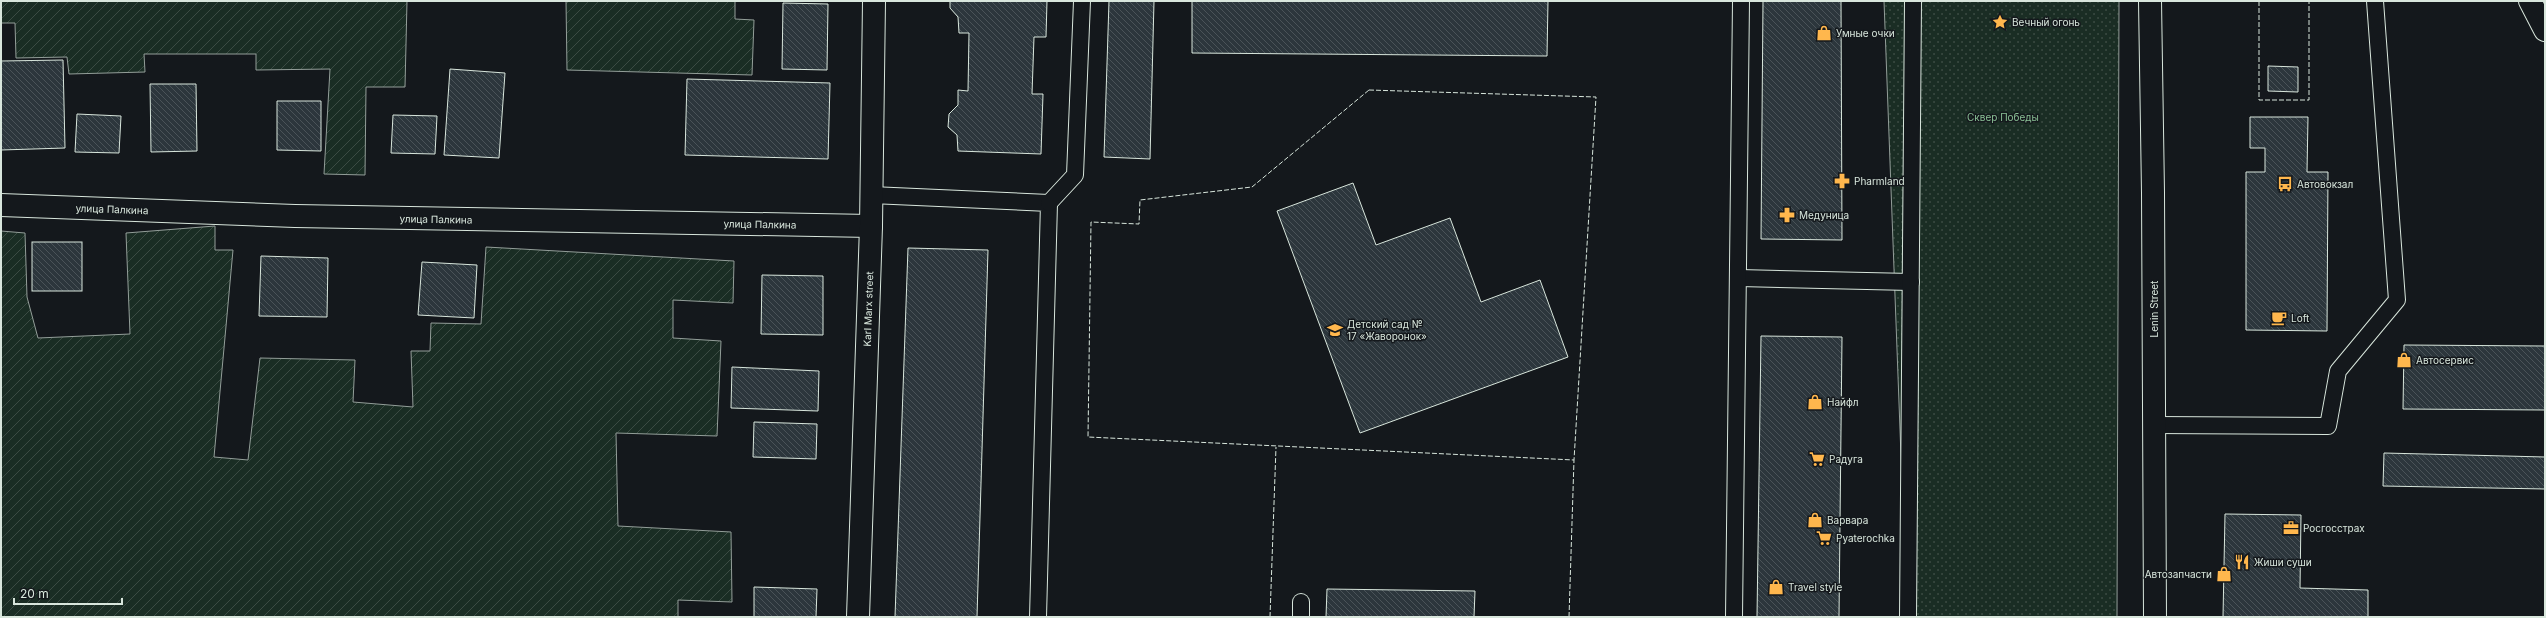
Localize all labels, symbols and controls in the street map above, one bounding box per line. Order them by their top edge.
place icon: Вечный огонь [1991,13,2009,31]
place label: Вечный огонь [2012,16,2080,28]
shop icon: Умные очки [1815,24,1833,42]
place label: Умные очки [1836,27,1895,39]
park label: Сквер Победы [1967,111,2039,123]
pharmacy icon: Pharmland [1833,172,1851,190]
place label: Pharmland [1854,175,1905,187]
bus stop icon: Автовокзал [2276,175,2294,193]
place label: Автовокзал [2297,178,2353,190]
street label: улица Палкина [75,202,149,216]
pharmacy icon: Медуница [1778,206,1796,224]
place label: Медуница [1799,209,1849,221]
street label: улица Палкина [399,212,473,226]
street label: улица Палкина [723,217,797,231]
street label: Karl Marx street [861,270,875,347]
street label: Lenin Street [2148,280,2160,337]
cafe icon: Loft [2270,309,2288,327]
place label: Loft [2291,312,2310,324]
place label: Детский сад № 17 «Жаворонок» [1347,318,1427,342]
school or university icon: Детский сад № 17 «Жаворонок» [1326,321,1344,339]
shop icon: Автосервис [2395,351,2413,369]
place label: Автосервис [2416,354,2474,366]
shop icon: Найфл [1806,393,1824,411]
place label: Найфл [1827,396,1859,408]
supermarket icon: Радуга [1808,450,1826,468]
place label: Радуга [1829,453,1863,465]
shop icon: Варвара [1806,511,1824,529]
place label: Варвара [1827,514,1868,526]
office icon: Росгосстрах [2282,519,2300,537]
place label: Росгосстрах [2303,522,2365,534]
supermarket icon: Pyaterochka [1815,529,1833,547]
place label: Pyaterochka [1836,532,1895,544]
restaurant icon: Жиши суши [2233,553,2251,571]
place label: Жиши суши [2254,556,2312,568]
shop icon: Автозапчасти [2215,565,2233,583]
place label: Автозапчасти [2145,568,2212,580]
shop icon: Travel style [1767,578,1785,596]
scale bar [14,580,122,606]
place label: Travel style [1788,581,1842,593]
text: 20 m [20,586,49,601]

